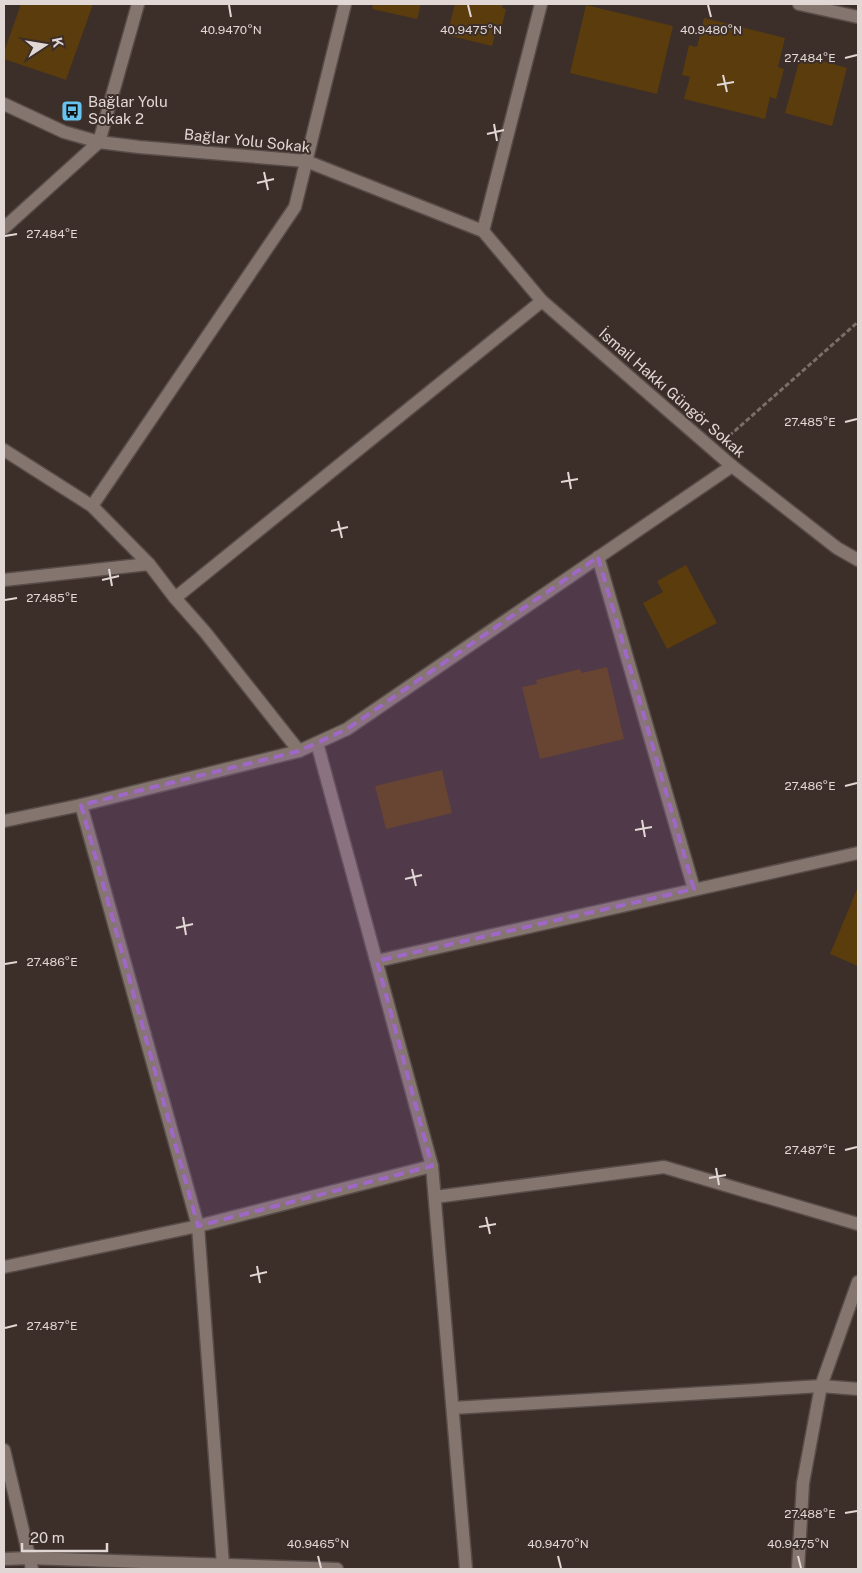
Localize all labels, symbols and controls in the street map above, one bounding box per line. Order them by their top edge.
north arrow [20,20,70,70]
text: 40.9470°N [200,23,262,37]
text: 40.9475°N [440,23,502,37]
text: 40.9480°N [680,23,742,37]
text: K [49,36,67,49]
text: 27.484°E [784,51,836,65]
place label: Bağlar Yolu Sokak 2 [88,93,168,127]
bus stop icon: Bağlar Yolu Sokak 2 [60,99,84,123]
street label: Bağlar Yolu Sokak [183,125,311,156]
text: 27.484°E [26,227,78,241]
street label: İsmail Hakkı Güngör Sokak [596,324,749,461]
text: 27.485°E [784,415,836,429]
text: 27.485°E [26,591,78,605]
text: 27.486°E [784,779,836,793]
text: 27.486°E [26,955,78,969]
text: 27.487°E [785,1143,835,1157]
text: 27.487°E [27,1319,77,1333]
text: 27.488°E [784,1507,836,1521]
scale bar [22,1520,108,1552]
text: 20 m [30,1529,65,1546]
text: 40.9465°N [287,1537,349,1551]
text: 40.9470°N [527,1537,589,1551]
text: 40.9475°N [767,1537,829,1551]

